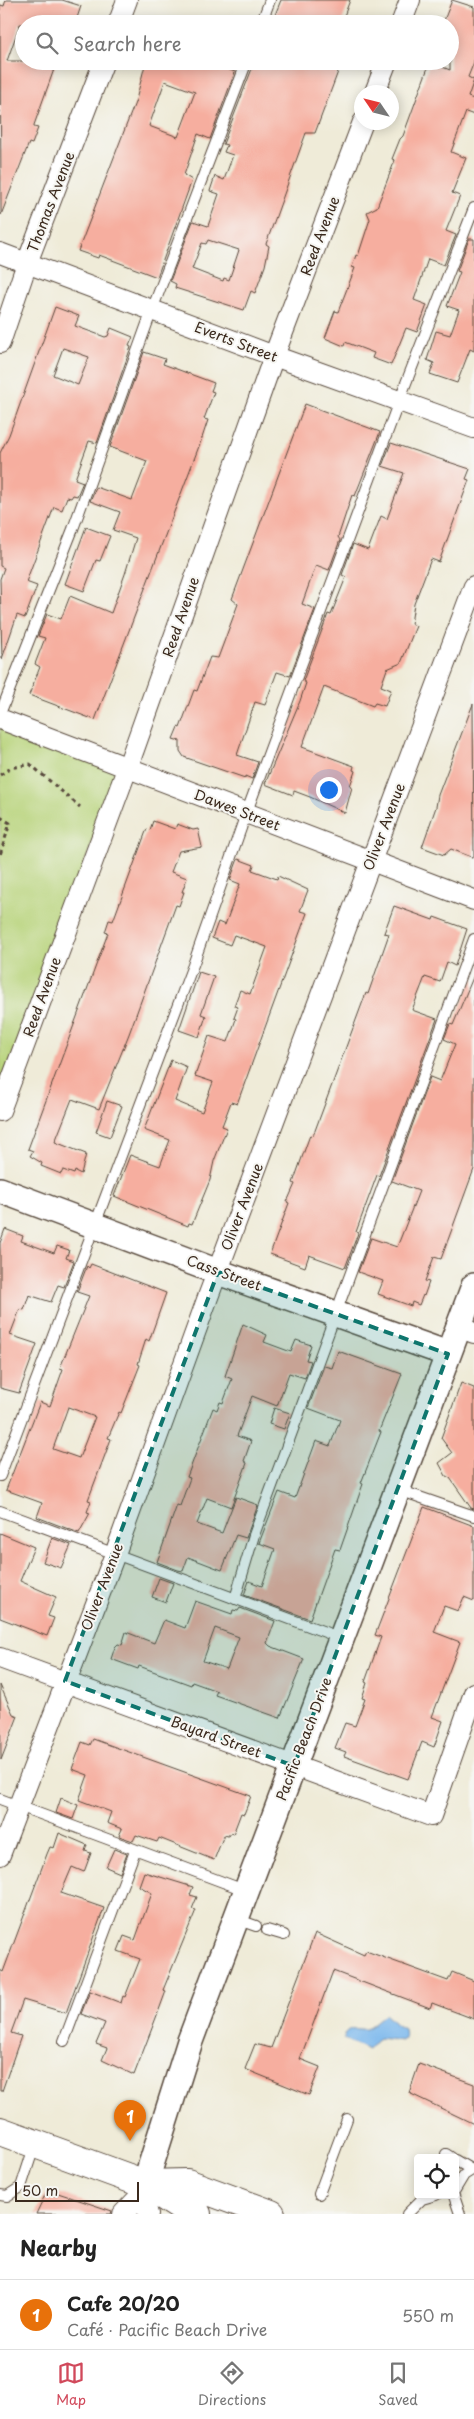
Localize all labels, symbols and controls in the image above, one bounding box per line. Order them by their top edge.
search box [15,15,459,70]
icon: search [33,29,61,57]
text: Search here [73,29,182,57]
north arrow [354,85,399,130]
street label: Thomas Avenue [22,148,80,255]
street label: Reed Avenue [295,193,344,279]
street label: Everts Street [192,316,281,367]
street label: Reed Avenue [157,574,204,660]
your location [316,777,342,803]
street label: Oliver Avenue [357,780,410,874]
street label: Dawes Street [191,783,284,836]
street label: Reed Avenue [17,954,66,1040]
street label: Oliver Avenue [215,1160,268,1254]
street label: Cass Street [184,1249,265,1296]
street label: Oliver Avenue [75,1540,128,1634]
street label: Pacific Beach Drive [270,1674,337,1803]
street label: Bayard Street [168,1710,265,1763]
pin: 1 [114,2100,146,2141]
map controls [414,2154,459,2199]
button: locate [414,2154,459,2199]
scale bar [15,2179,139,2202]
text: 50 m [22,2180,58,2201]
text: Nearby [20,2231,97,2263]
text: Cafe 20/20 [67,2289,180,2317]
text: 1 [32,2303,40,2327]
text: 550 m [402,2303,454,2327]
text: Café · Pacific Beach Drive [67,2317,267,2341]
tab: Map [56,2359,86,2410]
tab: Directions [198,2359,266,2410]
tab: Saved [378,2359,418,2410]

